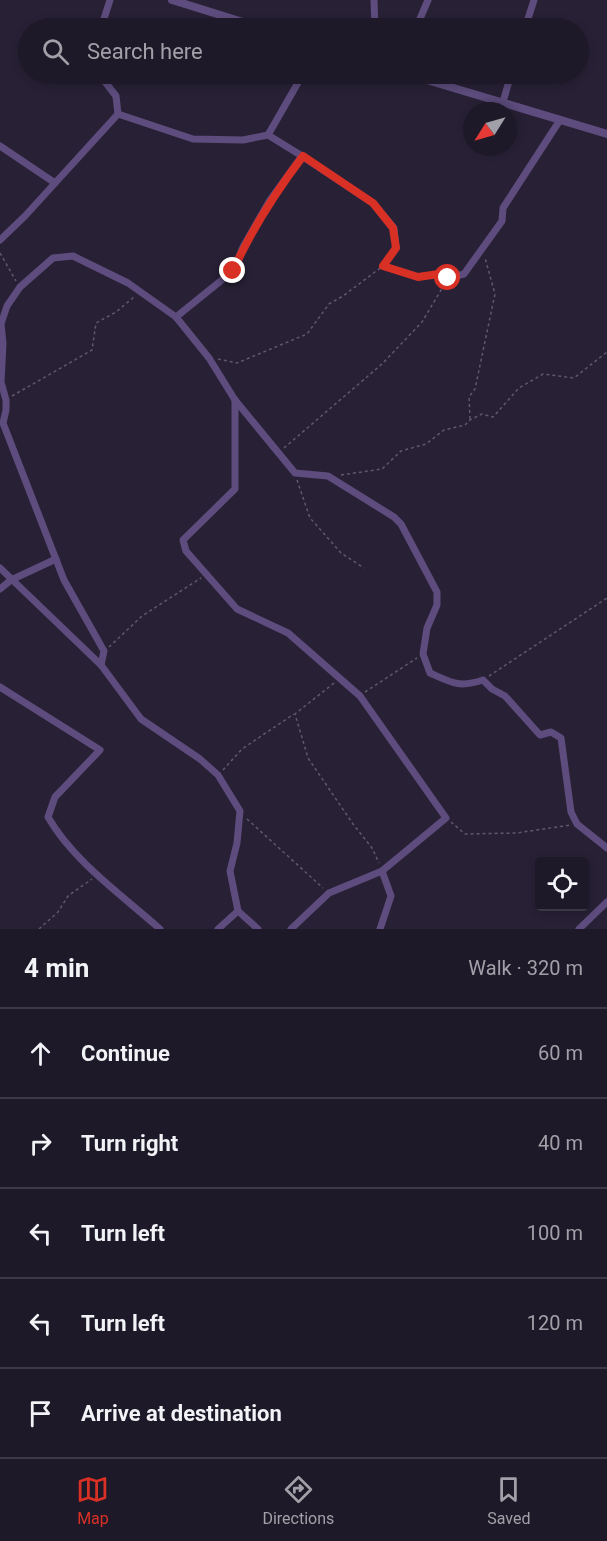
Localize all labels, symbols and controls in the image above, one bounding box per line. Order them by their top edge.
search box [18,18,589,84]
icon: search [39,35,72,68]
text: Search here [87,39,203,64]
north arrow [463,102,517,156]
route end [219,257,245,283]
route start [434,264,460,290]
map controls [535,857,589,911]
button: locate [535,857,589,911]
text: 4 min [24,953,89,983]
text: Walk · 320 m [468,956,583,980]
icon: ahead [24,1037,57,1070]
text: Continue [81,1041,170,1066]
text: 60 m [538,1041,583,1065]
icon: right [24,1127,57,1160]
text: Turn right [81,1131,178,1156]
text: 40 m [538,1131,583,1155]
icon: left [24,1217,57,1250]
text: Turn left [81,1221,165,1246]
text: 100 m [527,1221,583,1245]
icon: left [24,1307,57,1340]
text: Turn left [81,1311,165,1336]
text: 120 m [527,1311,583,1335]
icon: arrive [24,1397,57,1430]
text: Arrive at destination [81,1401,282,1426]
tab: Map [76,1473,109,1528]
tab: Directions [262,1473,334,1528]
tab: Saved [487,1473,531,1528]

